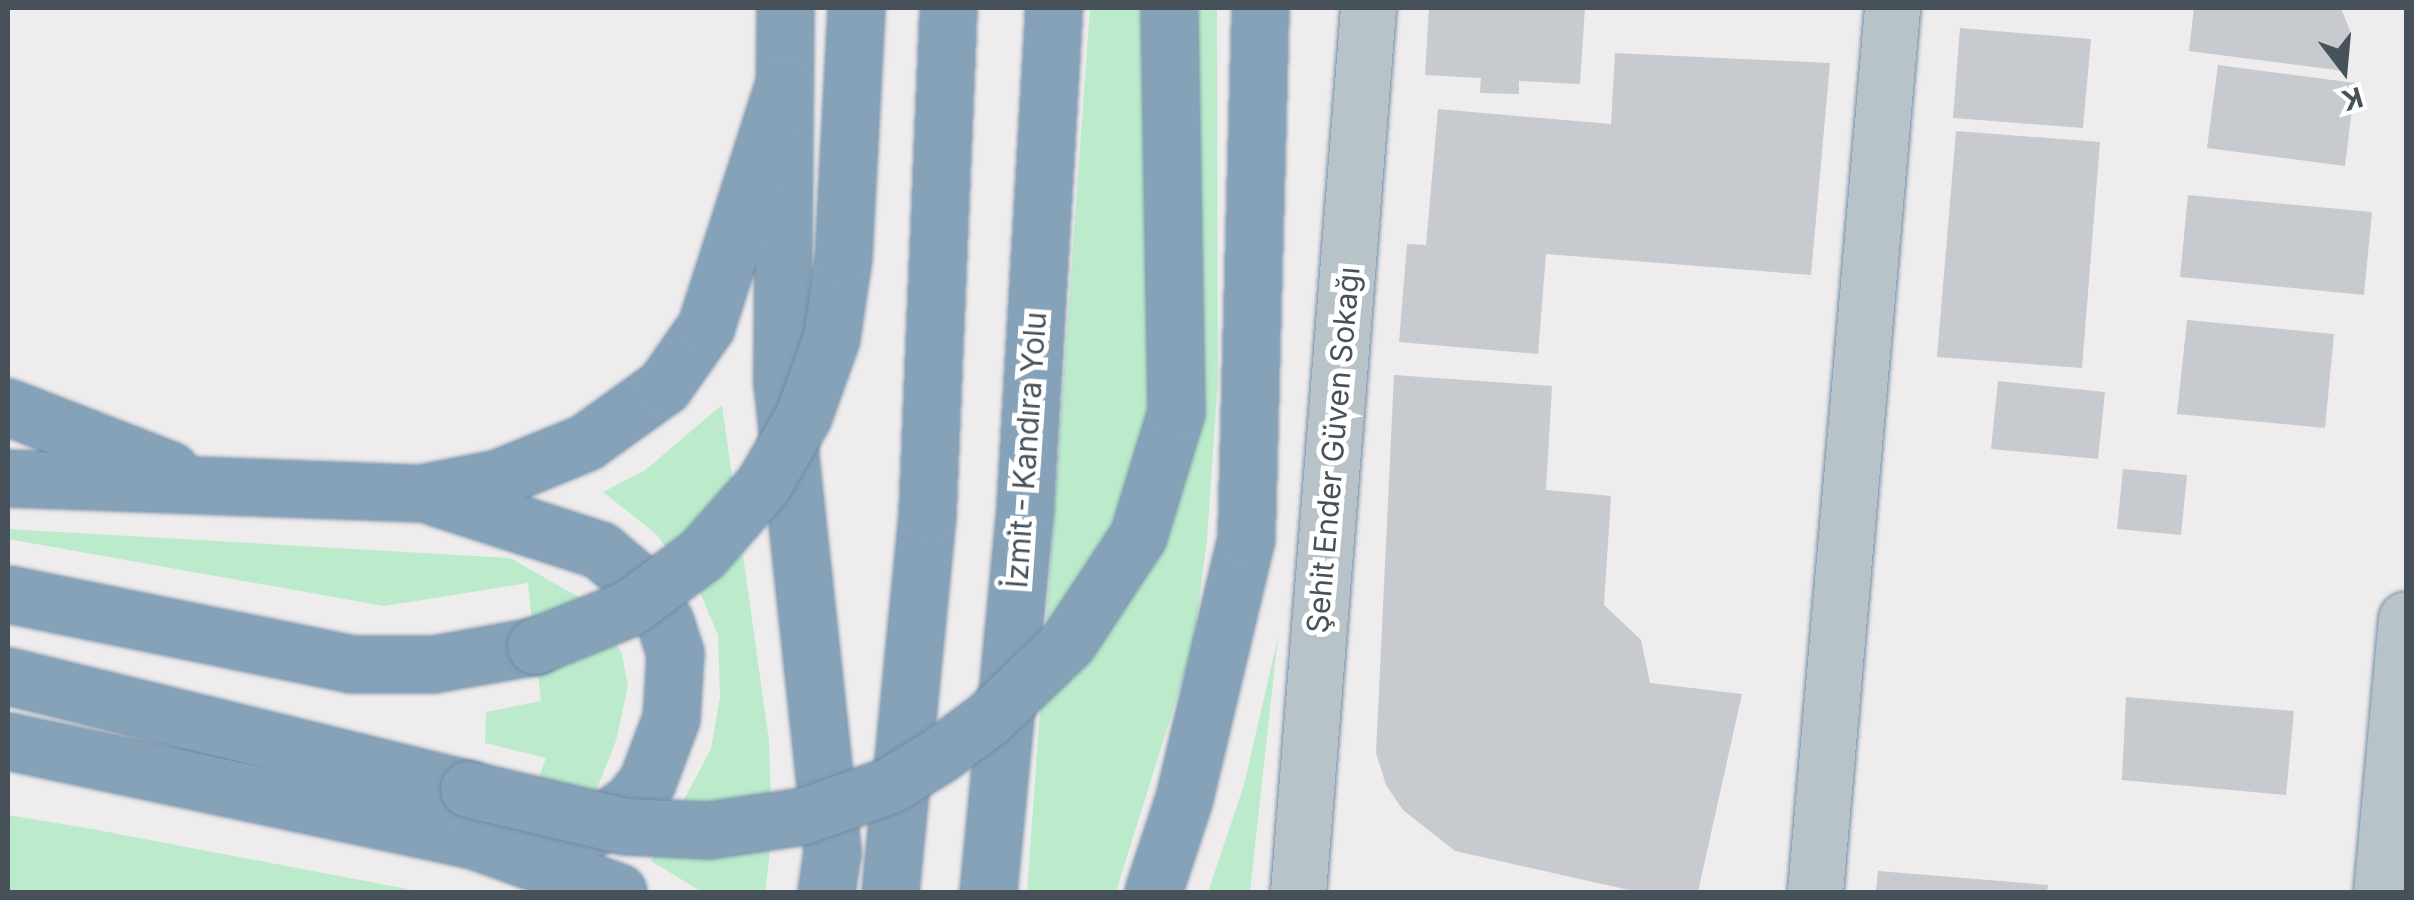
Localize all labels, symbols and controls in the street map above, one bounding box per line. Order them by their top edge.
north arrow [2294,20,2394,120]
text: K [2338,80,2367,118]
street label: Şehit Ender Güven Sokağı [1299,265,1367,635]
street label: İzmit - Kandıra Yolu [998,311,1054,589]

